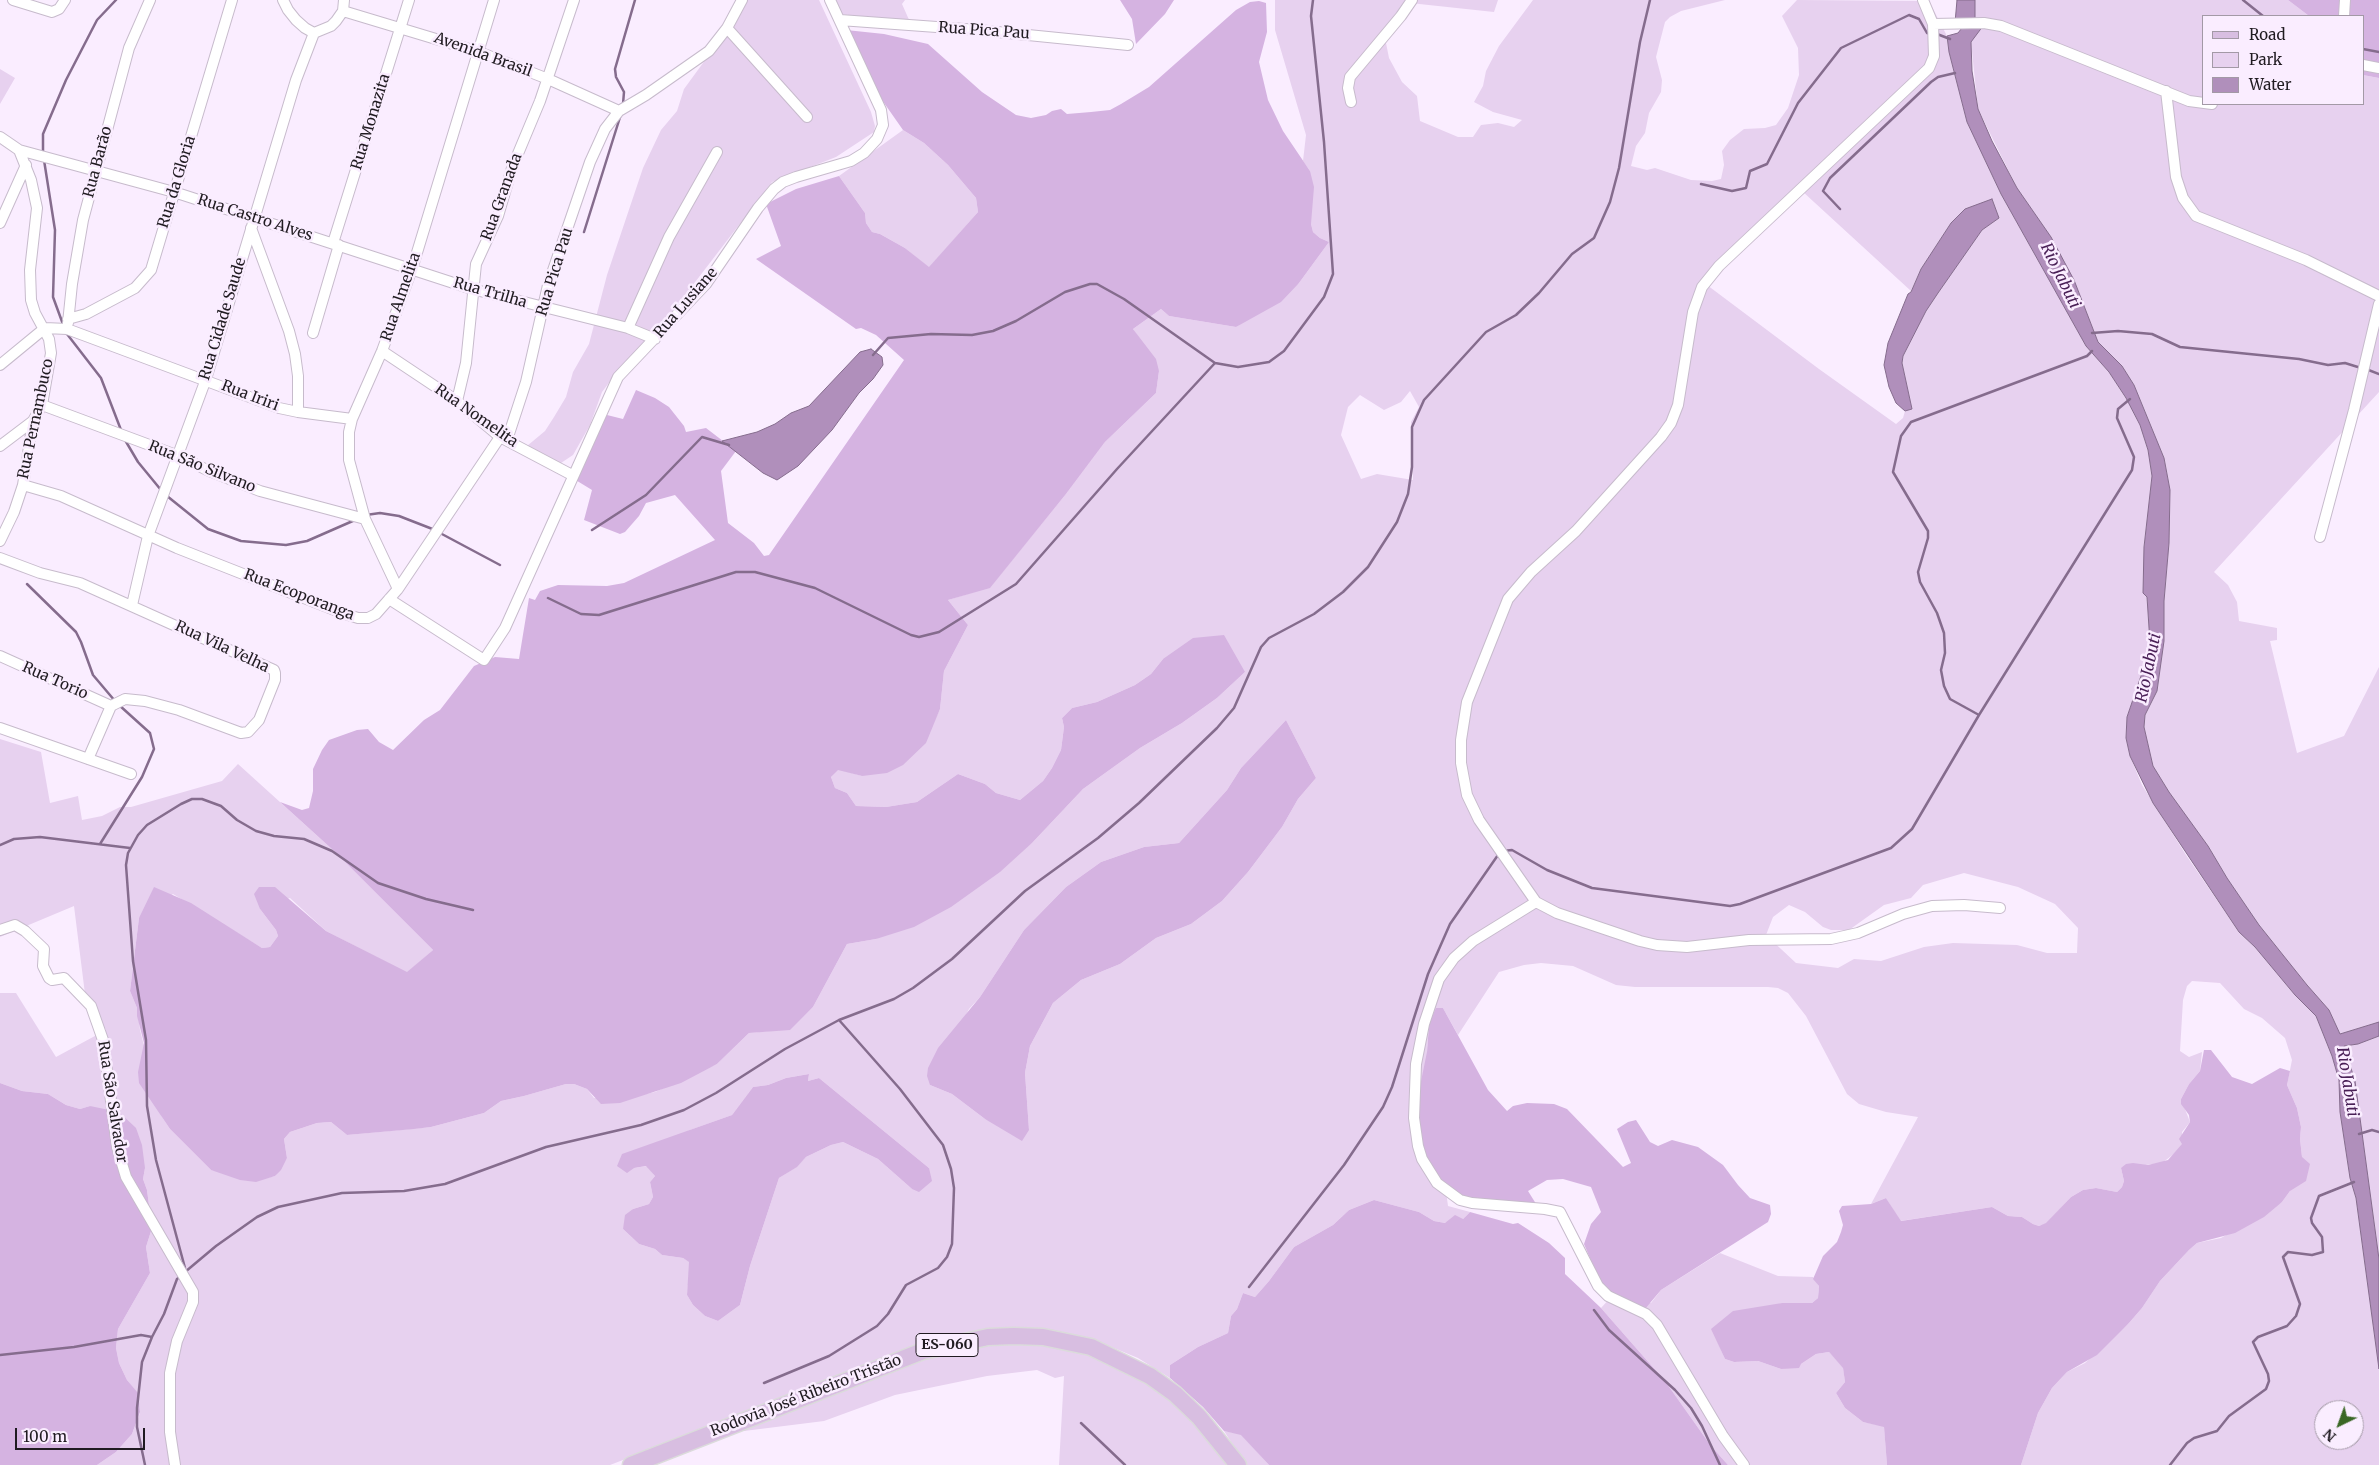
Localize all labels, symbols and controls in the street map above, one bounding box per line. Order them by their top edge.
legend [2202,15,2364,105]
street label: Rua Pica Pau [938,19,1030,43]
text: Road [2249,25,2285,44]
street label: Avenida Brasil [432,29,534,81]
text: Park [2249,50,2282,69]
street label: Rua Monazita [348,72,394,172]
text: Water [2249,75,2291,94]
street label: Rua Barão [80,124,116,200]
street label: Rua da Gloria [154,134,200,230]
street label: Rua Granada [478,151,526,243]
street label: Rua Castro Alves [195,191,315,245]
street label: Rua Pica Pau [533,226,577,318]
water label: Rio Jabuti [2036,240,2084,312]
street label: Rua Almelita [377,250,425,344]
street label: Rua Cidade Saude [196,256,250,382]
street label: Rua Lusiane [650,264,722,342]
street label: Rua Trilha [451,274,529,312]
street label: Rua Pernambuco [14,357,58,481]
street label: Rua Iriri [219,377,281,415]
street label: Rua Nomelita [431,381,521,451]
street label: Rua São Silvano [146,437,258,497]
street label: Rua Ecoporanga [241,566,357,624]
street label: Rua Vila Velha [172,617,272,677]
water label: Rio Jabuti [2132,632,2166,704]
street label: Rua Torio [19,659,91,703]
street label: Rua São Salvador [93,1040,131,1164]
water label: Rio Jabuti [2332,1046,2362,1118]
road number: ES-060 [916,1334,978,1356]
street label: Rodovia José Ribeiro Tristão [708,1351,904,1441]
north arrow [2314,1400,2364,1450]
scale bar [18,1418,148,1450]
text: N [2319,1425,2340,1446]
text: 100 m [23,1427,67,1446]

